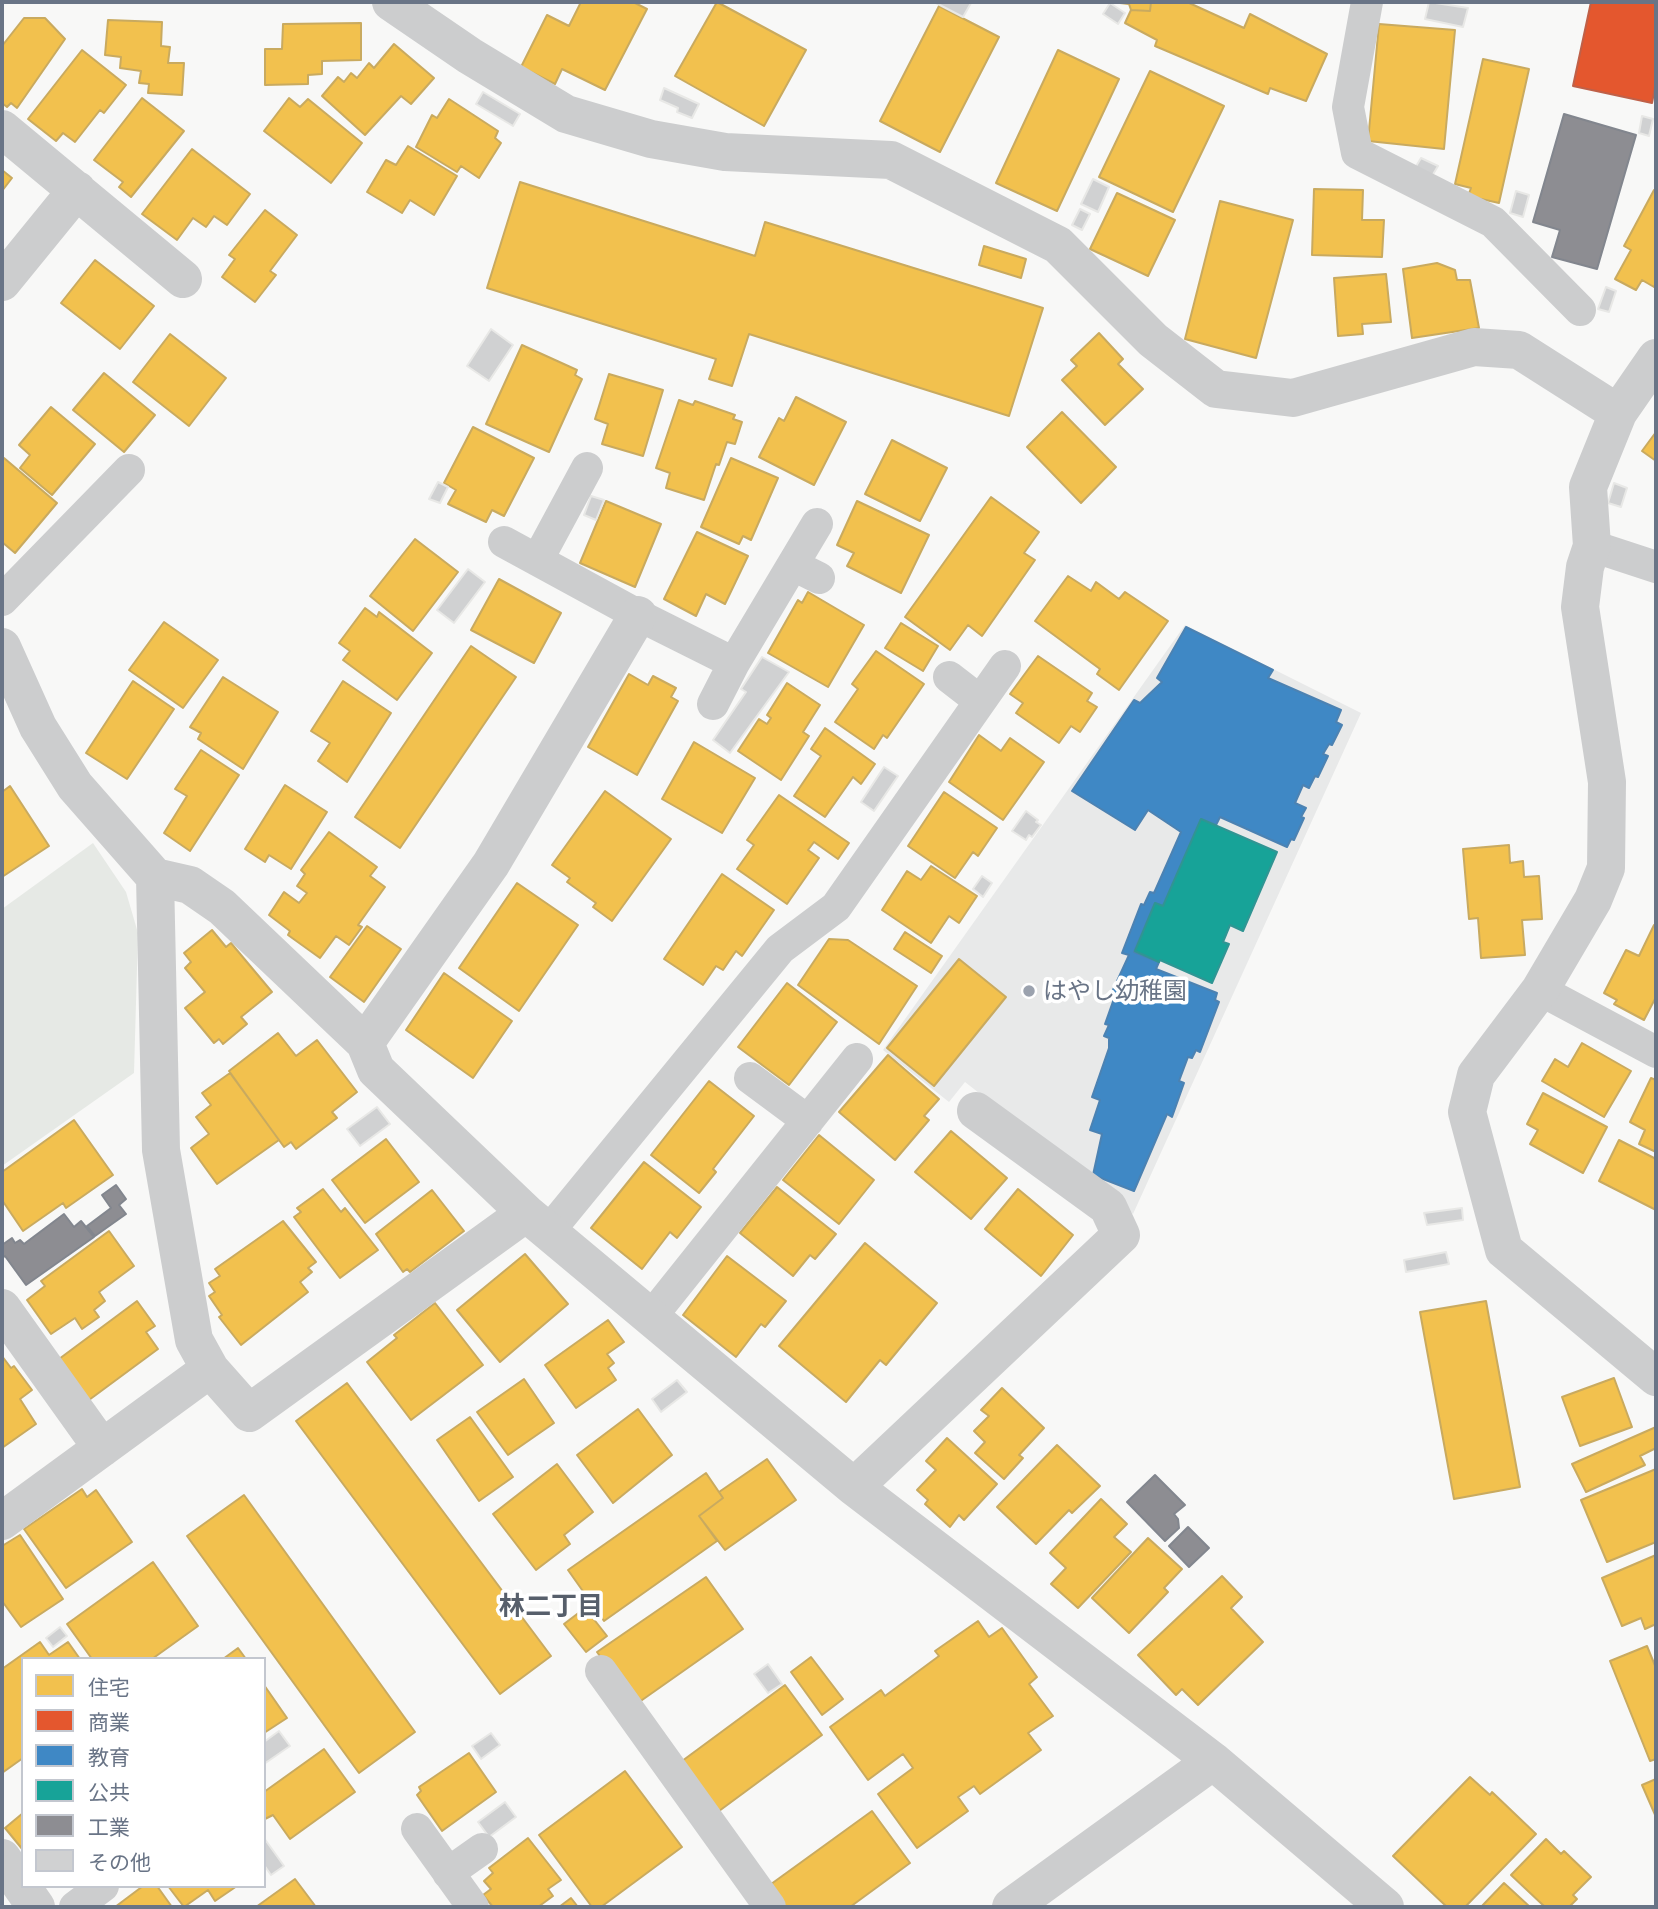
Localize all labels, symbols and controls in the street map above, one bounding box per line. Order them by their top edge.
place label: はやし幼稚園 [1043,977,1187,1005]
marker: はやし幼稚園 [1021,983,1037,999]
district label: 林二丁目 [499,1590,603,1622]
legend [21,1657,266,1888]
text: 住宅 [88,1674,130,1699]
text: 商業 [88,1709,130,1734]
text: 教育 [88,1744,130,1769]
text: 公共 [88,1779,130,1804]
text: 工業 [88,1814,130,1839]
text: その他 [88,1849,151,1874]

